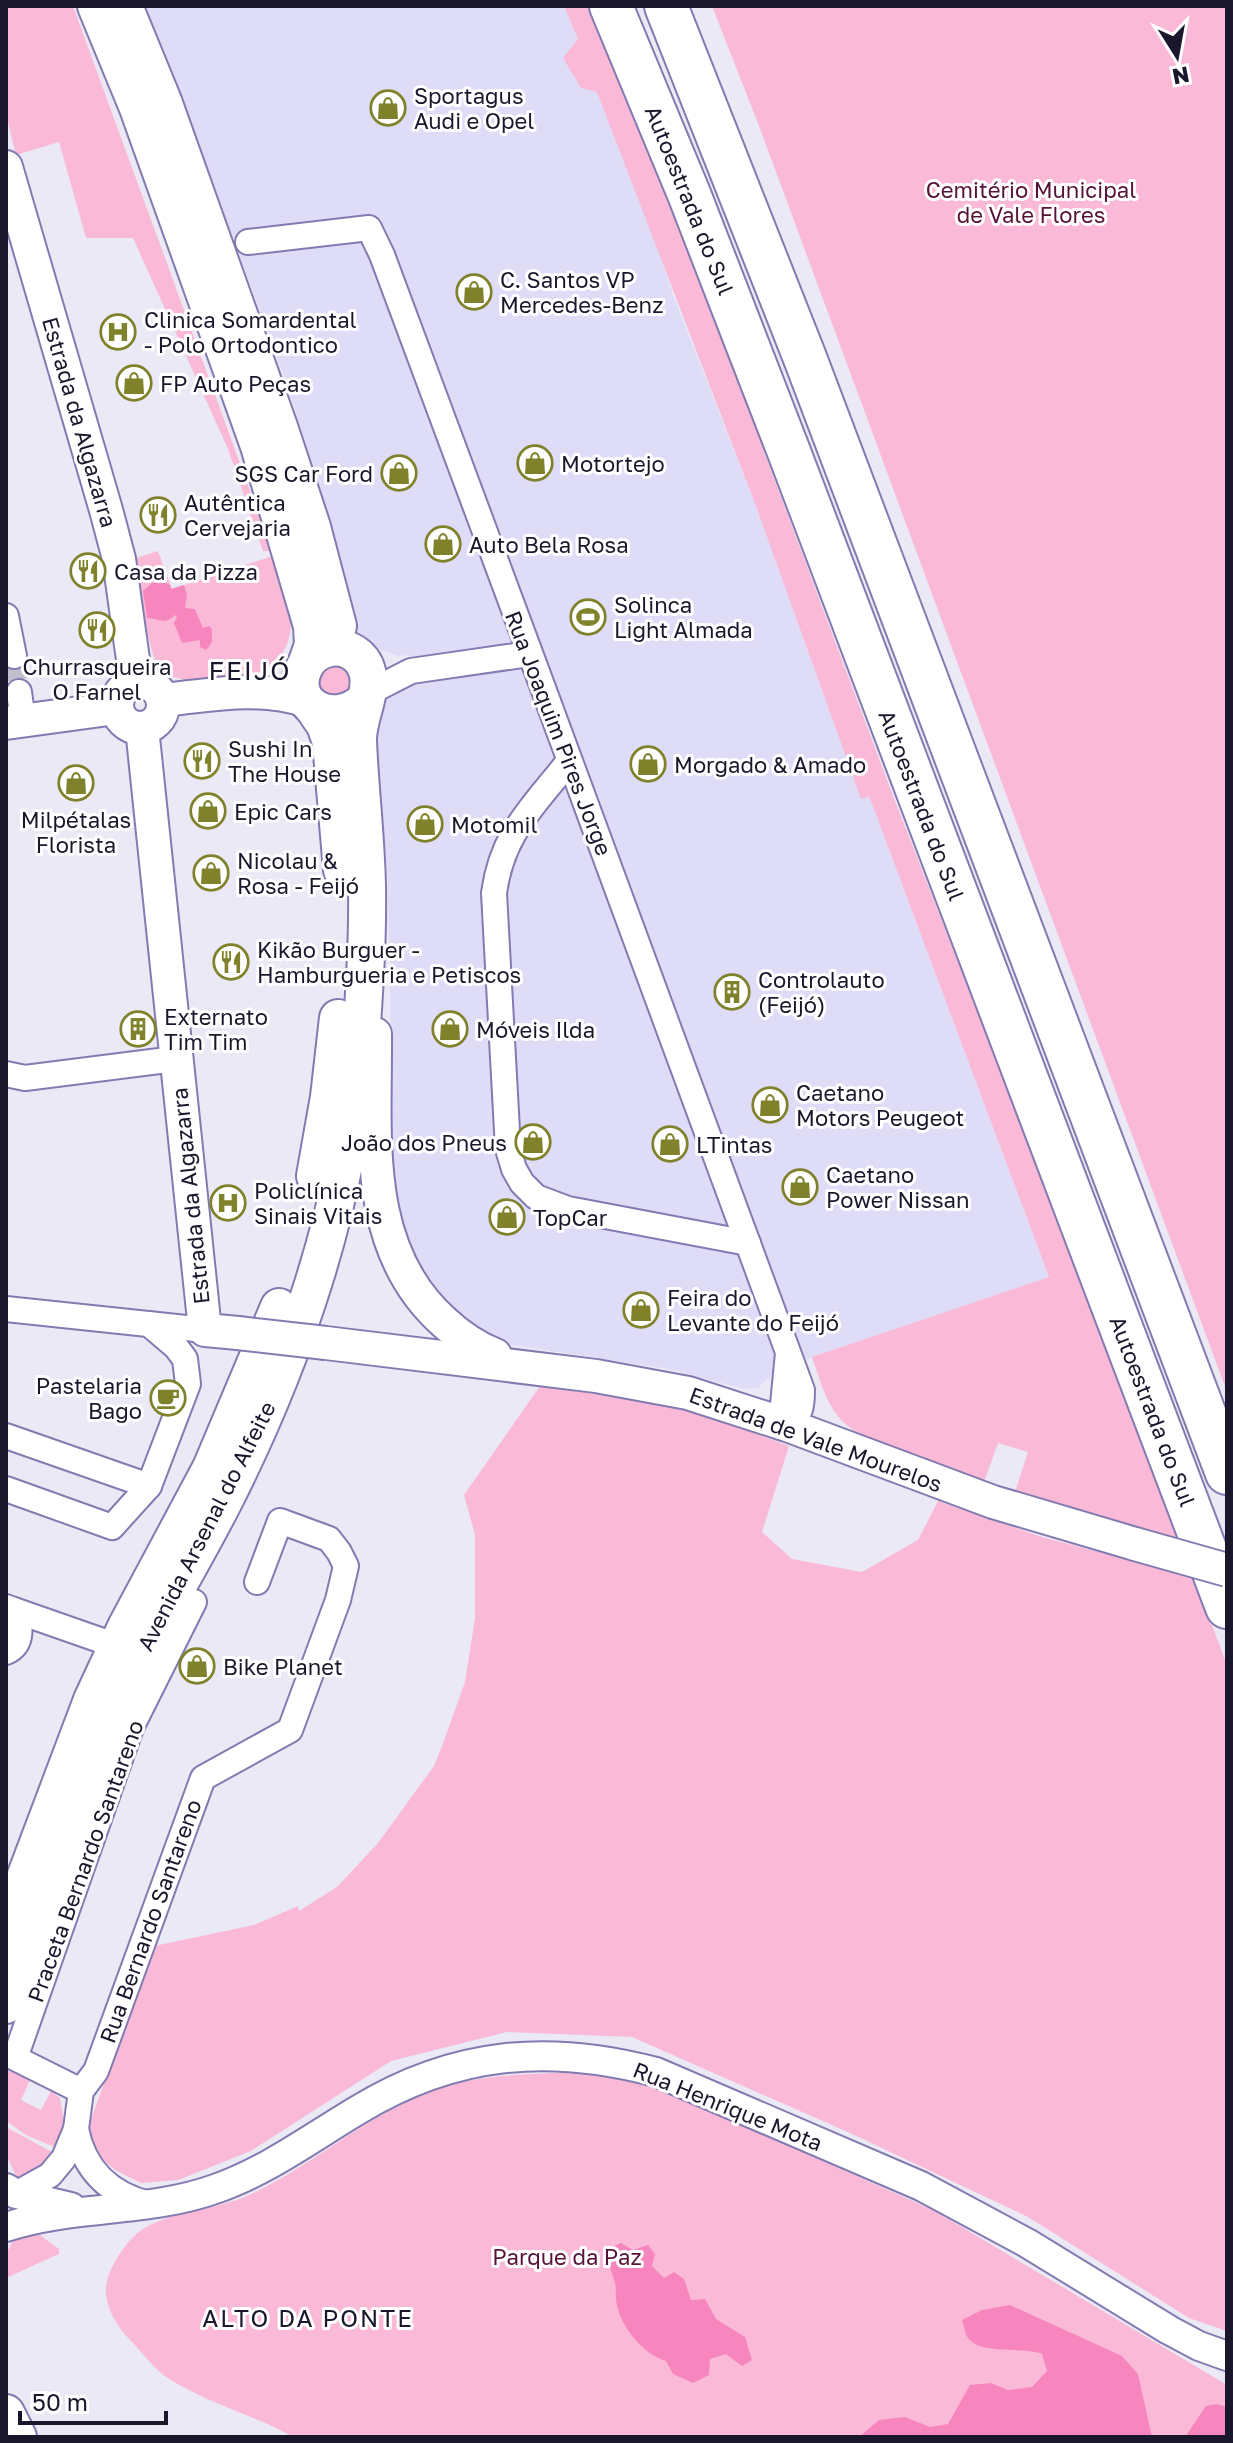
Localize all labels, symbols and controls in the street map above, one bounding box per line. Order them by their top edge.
north arrow [1137,16,1217,96]
text: N [1170,61,1192,91]
place label: Sportagus Audi e Opel [414,82,534,134]
shop icon: Sportagus Audi e Opel [369,89,407,127]
street label: Autoestrada do Sul [640,101,740,299]
park label: Cemitério Municipal de Vale Flores [926,176,1136,228]
place label: C. Santos VP Mercedes-Benz [500,266,663,318]
shop icon: C. Santos VP Mercedes-Benz [455,273,493,311]
place label: Clinica Somardental - Polo Ortodontico [144,306,357,358]
hospital icon: Clinica Somardental - Polo Ortodontico [99,313,137,351]
street label: Estrada da Algazarra [37,314,123,530]
shop icon: FP Auto Peças [115,364,153,402]
place label: FP Auto Peças [160,370,311,397]
shop icon: Motortejo [516,444,554,482]
place label: Motortejo [561,450,665,477]
shop icon: SGS Car Ford [380,454,418,492]
place label: SGS Car Ford [234,460,373,487]
place label: Autêntica Cervejaria [184,489,291,541]
restaurant icon: Autêntica Cervejaria [139,496,177,534]
shop icon: Auto Bela Rosa [424,525,462,563]
place label: Auto Bela Rosa [469,531,629,558]
restaurant icon: Casa da Pizza [69,552,107,590]
place label: Casa da Pizza [114,558,258,585]
place label: Solinca Light Almada [614,591,753,643]
sports icon: Solinca Light Almada [569,598,607,636]
street label: Rua Joaquim Pires Jorge [500,607,618,859]
restaurant icon: Churrasqueira O Farnel [78,611,116,649]
place label: Churrasqueira O Farnel [22,653,172,705]
district label: FEIJÓ [208,655,292,686]
street label: Autoestrada do Sul [873,706,971,904]
place label: Sushi In The House [228,735,341,787]
restaurant icon: Sushi In The House [183,742,221,780]
shop icon: Morgado & Amado [629,745,667,783]
place label: Morgado & Amado [674,751,866,778]
shop icon: Milpétalas Florista [57,764,95,802]
shop icon: Epic Cars [189,792,227,830]
place label: Epic Cars [234,798,332,825]
shop icon: Motomil [406,805,444,843]
place label: Milpétalas Florista [21,806,131,858]
place label: Motomil [451,811,538,838]
place label: Nicolau & Rosa - Feijó [237,847,359,899]
shop icon: Nicolau & Rosa - Feijó [192,854,230,892]
place label: Kikão Burguer - Hamburgueria e Petiscos [257,936,521,988]
restaurant icon: Kikão Burguer - Hamburgueria e Petiscos [212,943,250,981]
place label: Controlauto (Feijó) [758,966,885,1018]
building icon: Controlauto (Feijó) [713,973,751,1011]
place label: Externato Tim Tim [164,1003,268,1055]
building icon: Externato Tim Tim [119,1010,157,1048]
shop icon: Móveis Ilda [431,1010,469,1048]
place label: Móveis Ilda [476,1016,595,1043]
place label: Caetano Motors Peugeot [796,1079,964,1131]
street label: Estrada da Algazarra [165,1086,215,1306]
shop icon: Caetano Motors Peugeot [751,1086,789,1124]
shop icon: João dos Pneus [514,1123,552,1161]
shop icon: LTintas [651,1125,689,1163]
place label: João dos Pneus [341,1129,507,1156]
place label: LTintas [696,1131,773,1158]
place label: Caetano Power Nissan [826,1161,970,1213]
shop icon: Caetano Power Nissan [781,1168,819,1206]
place label: Policlínica Sinais Vitais [254,1177,382,1229]
hospital icon: Policlínica Sinais Vitais [209,1184,247,1222]
shop icon: TopCar [488,1198,526,1236]
place label: TopCar [533,1204,608,1231]
place label: Feira do Levante do Feijó [667,1284,839,1336]
shop icon: Feira do Levante do Feijó [622,1291,660,1329]
street label: Autoestrada do Sul [1104,1312,1202,1510]
place label: Pastelaria Bago [36,1372,142,1424]
cafe icon: Pastelaria Bago [149,1379,187,1417]
street label: Estrada de Vale Mourelos [686,1381,946,1497]
street label: Avenida Arsenal do Alfeite [131,1397,281,1655]
shop icon: Bike Planet [178,1647,216,1685]
place label: Bike Planet [223,1653,343,1680]
street label: Praceta Bernardo Santareno [21,1716,149,2006]
street label: Rua Bernardo Santareno [93,1795,207,2047]
street label: Rua Henrique Mota [629,2056,827,2156]
park label: Parque da Paz [492,2243,642,2270]
district label: ALTO DA PONTE [202,2303,414,2332]
scale bar [20,2375,166,2425]
text: 50 m [32,2387,88,2416]

